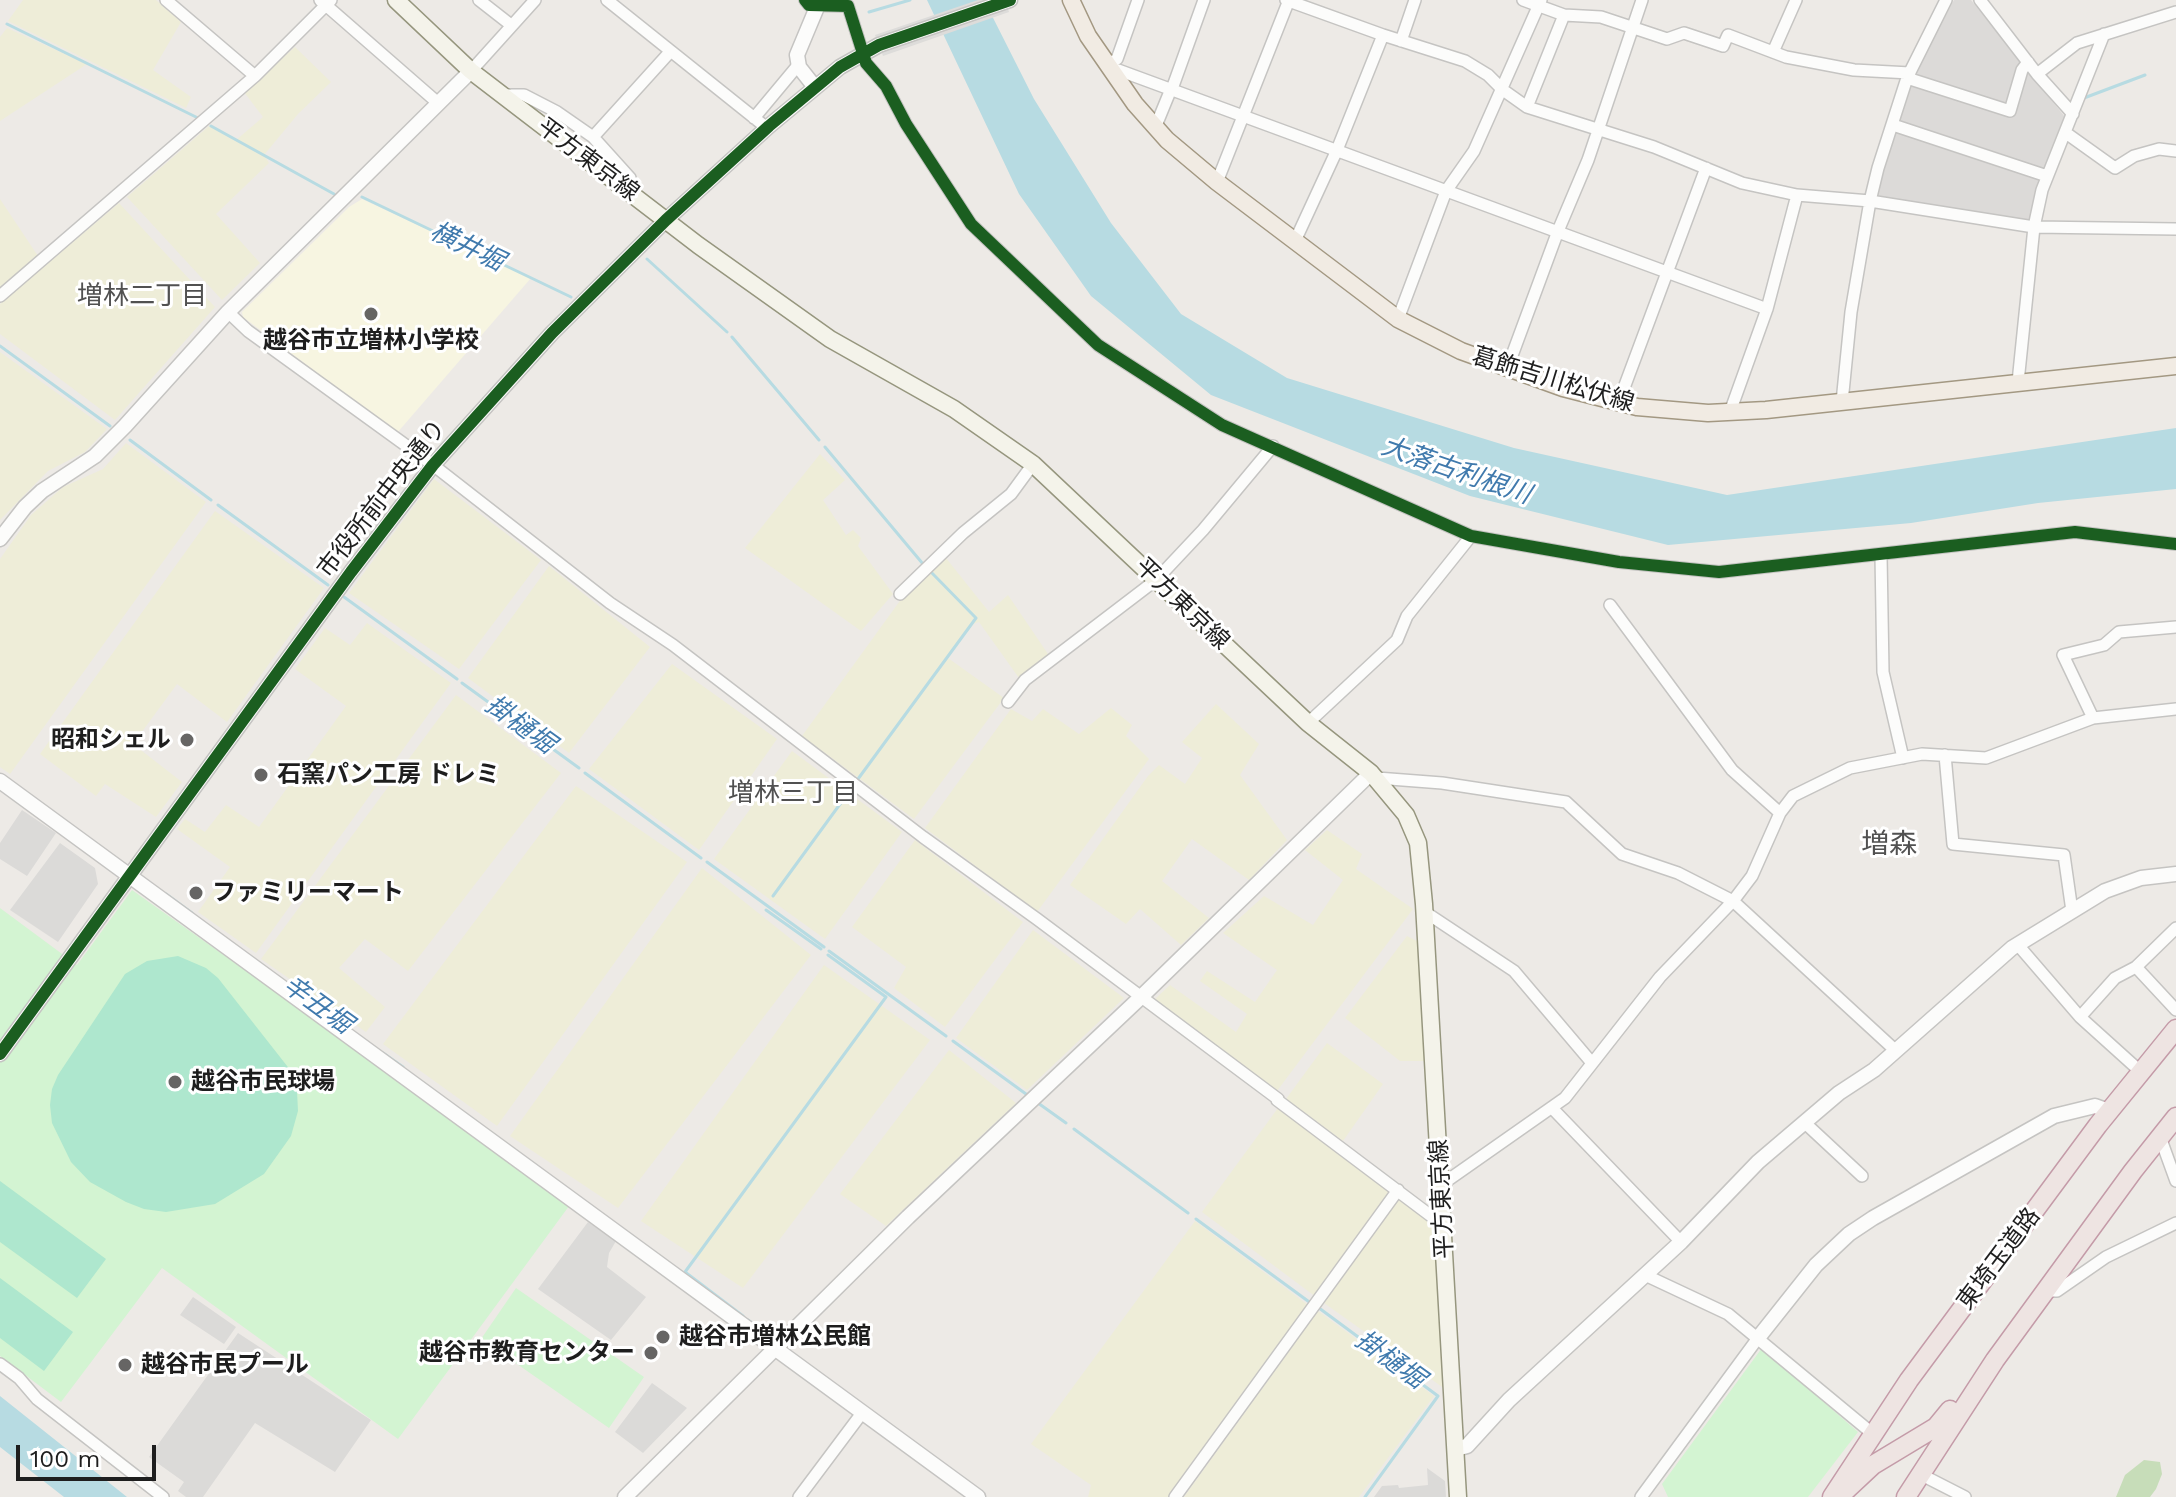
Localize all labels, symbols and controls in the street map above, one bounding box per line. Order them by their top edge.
street label: 平方東京線 [531,112,645,208]
water label: 横井堀 [425,216,509,278]
district label: 増林二丁目 [77,280,207,312]
marker: 越谷市立増林小学校 [362,305,380,323]
place label: 越谷市立増林小学校 [263,327,479,355]
street label: 葛飾吉川松伏線 [1468,342,1638,418]
street label: 市役所前中央通り [312,414,452,584]
water label: 大落古利根川 [1377,431,1535,511]
street label: 平方東京線 [1129,552,1235,656]
water label: 掛樋堀 [479,689,561,761]
place label: 昭和シェル [51,726,171,754]
marker: 昭和シェル [178,731,196,749]
place label: 石窯パン工房 ドレミ [277,761,500,789]
marker: 石窯パン工房 ドレミ [252,766,270,784]
district label: 増林三丁目 [728,777,858,809]
district label: 増森 [1861,828,1917,862]
place label: ファミリーマート [212,879,404,907]
marker: ファミリーマート [187,884,205,902]
water label: 辛丑堀 [276,969,358,1041]
place label: 越谷市民球場 [191,1068,335,1096]
marker: 越谷市民球場 [166,1073,184,1091]
street label: 平方東京線 [1424,1138,1460,1260]
street label: 東埼玉道路 [1951,1202,2047,1316]
place label: 越谷市増林公民館 [679,1323,871,1351]
water label: 掛樋堀 [1349,1324,1431,1396]
marker: 越谷市増林公民館 [654,1328,672,1346]
place label: 越谷市教育センター [419,1339,635,1367]
marker: 越谷市教育センター [642,1344,660,1362]
place label: 越谷市民プール [141,1351,309,1379]
marker: 越谷市民プール [116,1356,134,1374]
scale bar [20,1429,160,1479]
text: 100 m [30,1445,100,1473]

